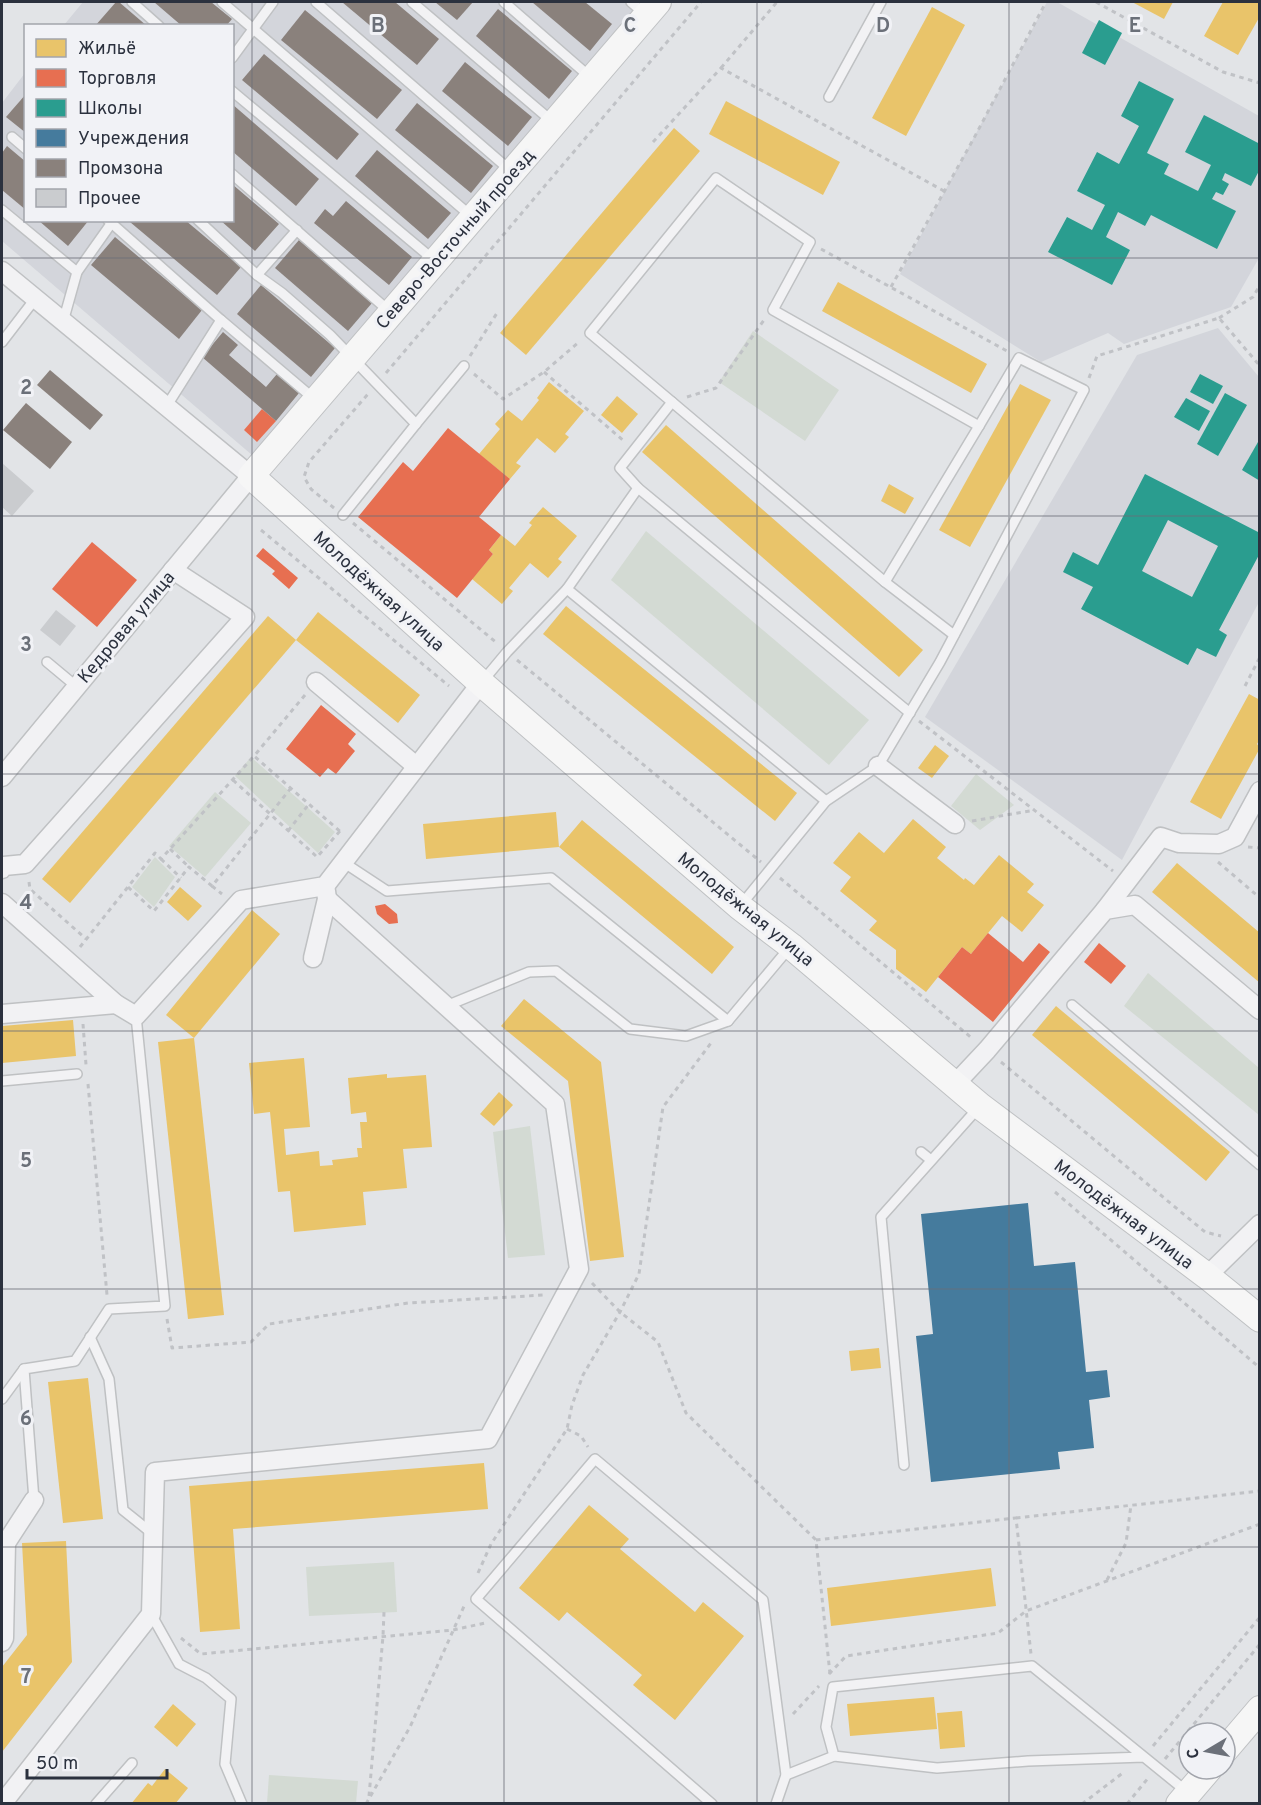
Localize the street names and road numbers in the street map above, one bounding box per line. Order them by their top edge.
street label: Северо-Восточный проезд [372,145,541,335]
street label: Молодёжная улица [307,527,449,657]
street label: Кедровая улица [74,567,181,689]
street label: Молодёжная улица [672,848,818,972]
street label: Молодёжная улица [1049,1155,1198,1275]

